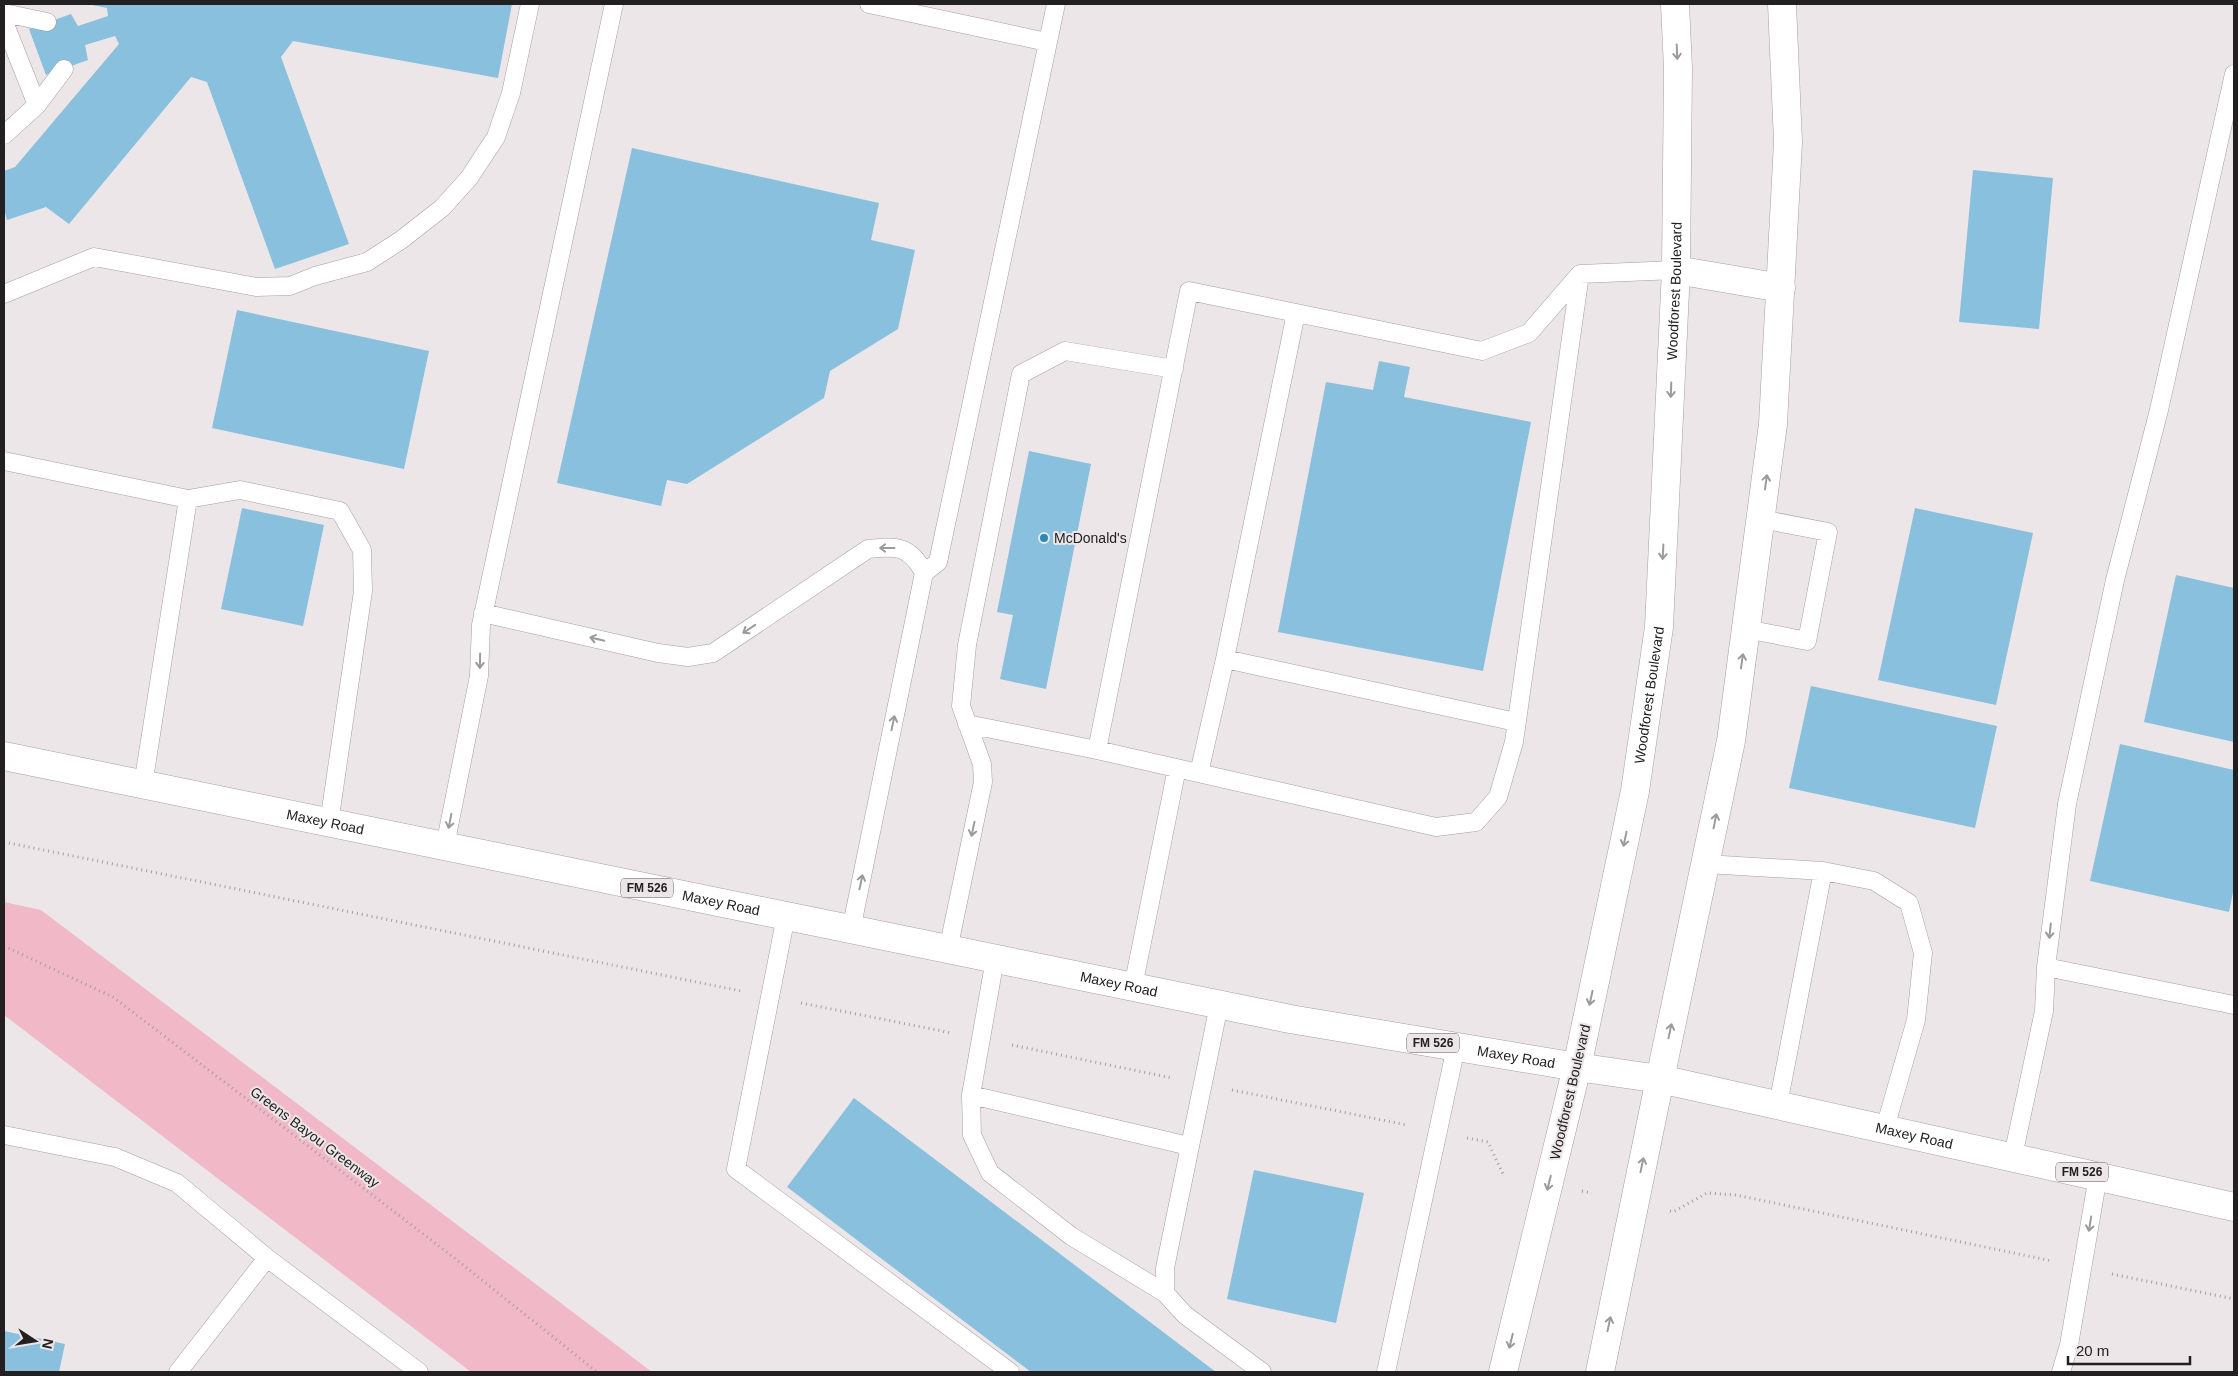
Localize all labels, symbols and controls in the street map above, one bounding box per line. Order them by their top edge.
one-way arrow [1672,44,1682,60]
street label: Woodforest Boulevard [1664,222,1684,361]
one-way arrow [1666,382,1675,398]
one-way arrow [1761,475,1771,491]
place label: McDonald's [1054,530,1127,546]
marker: McDonald's [1038,532,1050,544]
one-way arrow [880,543,896,552]
one-way arrow [1658,544,1667,560]
one-way arrow [743,624,757,634]
street label: Woodforest Boulevard [1631,625,1667,765]
one-way arrow [589,634,605,643]
one-way arrow [475,652,485,669]
one-way arrow [1737,653,1747,669]
one-way arrow [889,715,899,731]
street label: Maxey Road [285,806,365,837]
one-way arrow [445,812,455,828]
one-way arrow [1711,813,1720,829]
one-way arrow [968,821,978,837]
one-way arrow [1619,830,1629,846]
one-way arrow [857,874,866,890]
road number: FM 526 [621,878,673,898]
street label: Maxey Road [681,887,761,918]
one-way arrow [2045,923,2055,939]
street label: Maxey Road [1079,968,1159,1000]
one-way arrow [1586,989,1595,1005]
street label: Woodforest Boulevard [1547,1023,1593,1161]
one-way arrow [1666,1024,1675,1040]
road number: FM 526 [1407,1034,1459,1052]
street label: Maxey Road [1476,1042,1556,1071]
street label: Greens Bayou Greenway [247,1083,383,1191]
street label: Maxey Road [1874,1119,1954,1152]
one-way arrow [1638,1158,1647,1174]
road number: FM 526 [2056,1162,2108,1182]
one-way arrow [1544,1174,1553,1190]
one-way arrow [2084,1215,2094,1231]
north arrow [10,1316,60,1366]
one-way arrow [1605,1317,1615,1333]
one-way arrow [1506,1332,1515,1348]
scale bar [2068,1334,2190,1366]
text: N [39,1337,57,1350]
text: 20 m [2076,1342,2109,1359]

